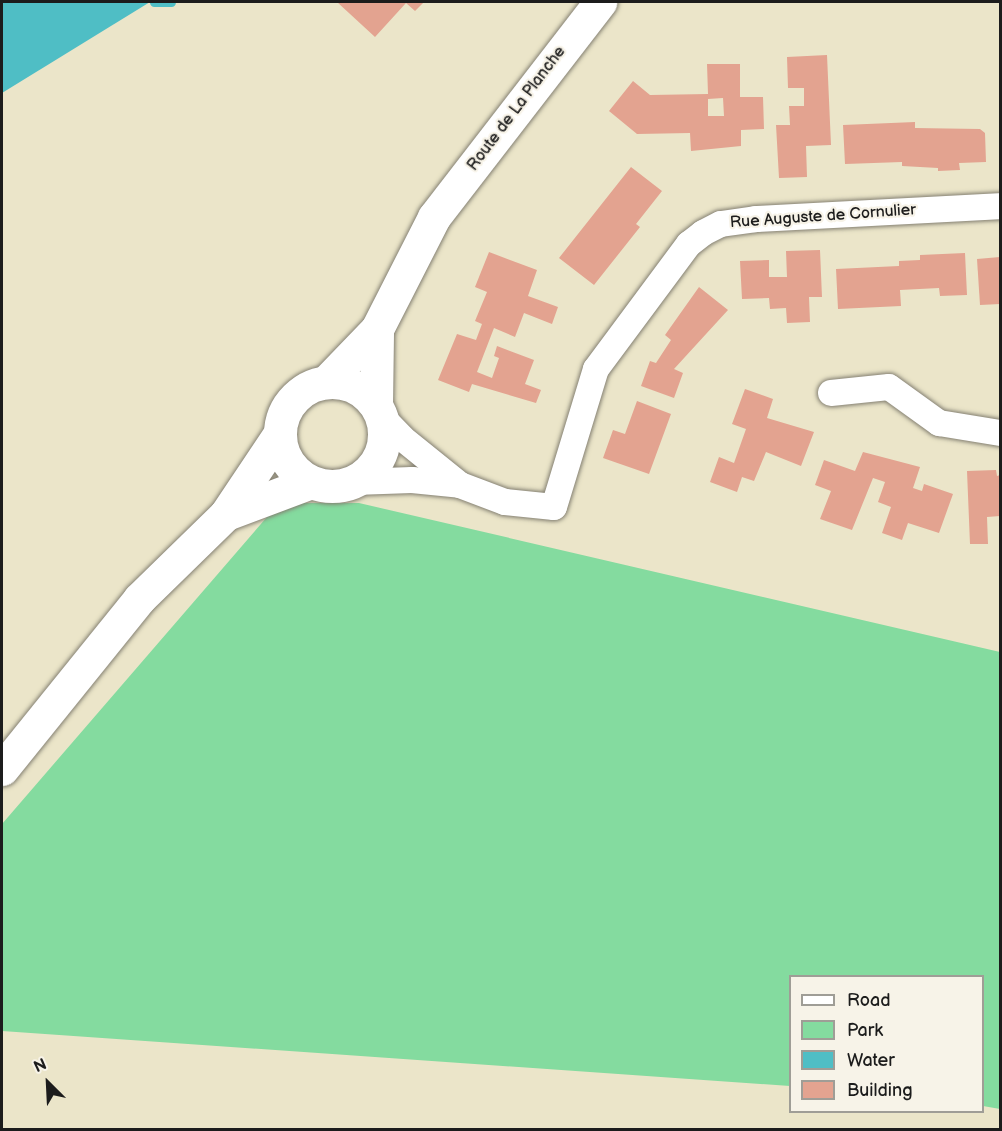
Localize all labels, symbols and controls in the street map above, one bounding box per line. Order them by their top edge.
street label: Route de La Planche [464,43,570,175]
street label: Rue Auguste de Cornulier [729,201,917,233]
legend [789,975,984,1113]
text: Road [847,990,891,1011]
text: Park [847,1020,883,1041]
text: Water [847,1050,895,1071]
north arrow [18,1053,78,1113]
text: N [31,1055,50,1077]
text: Building [847,1080,913,1101]

